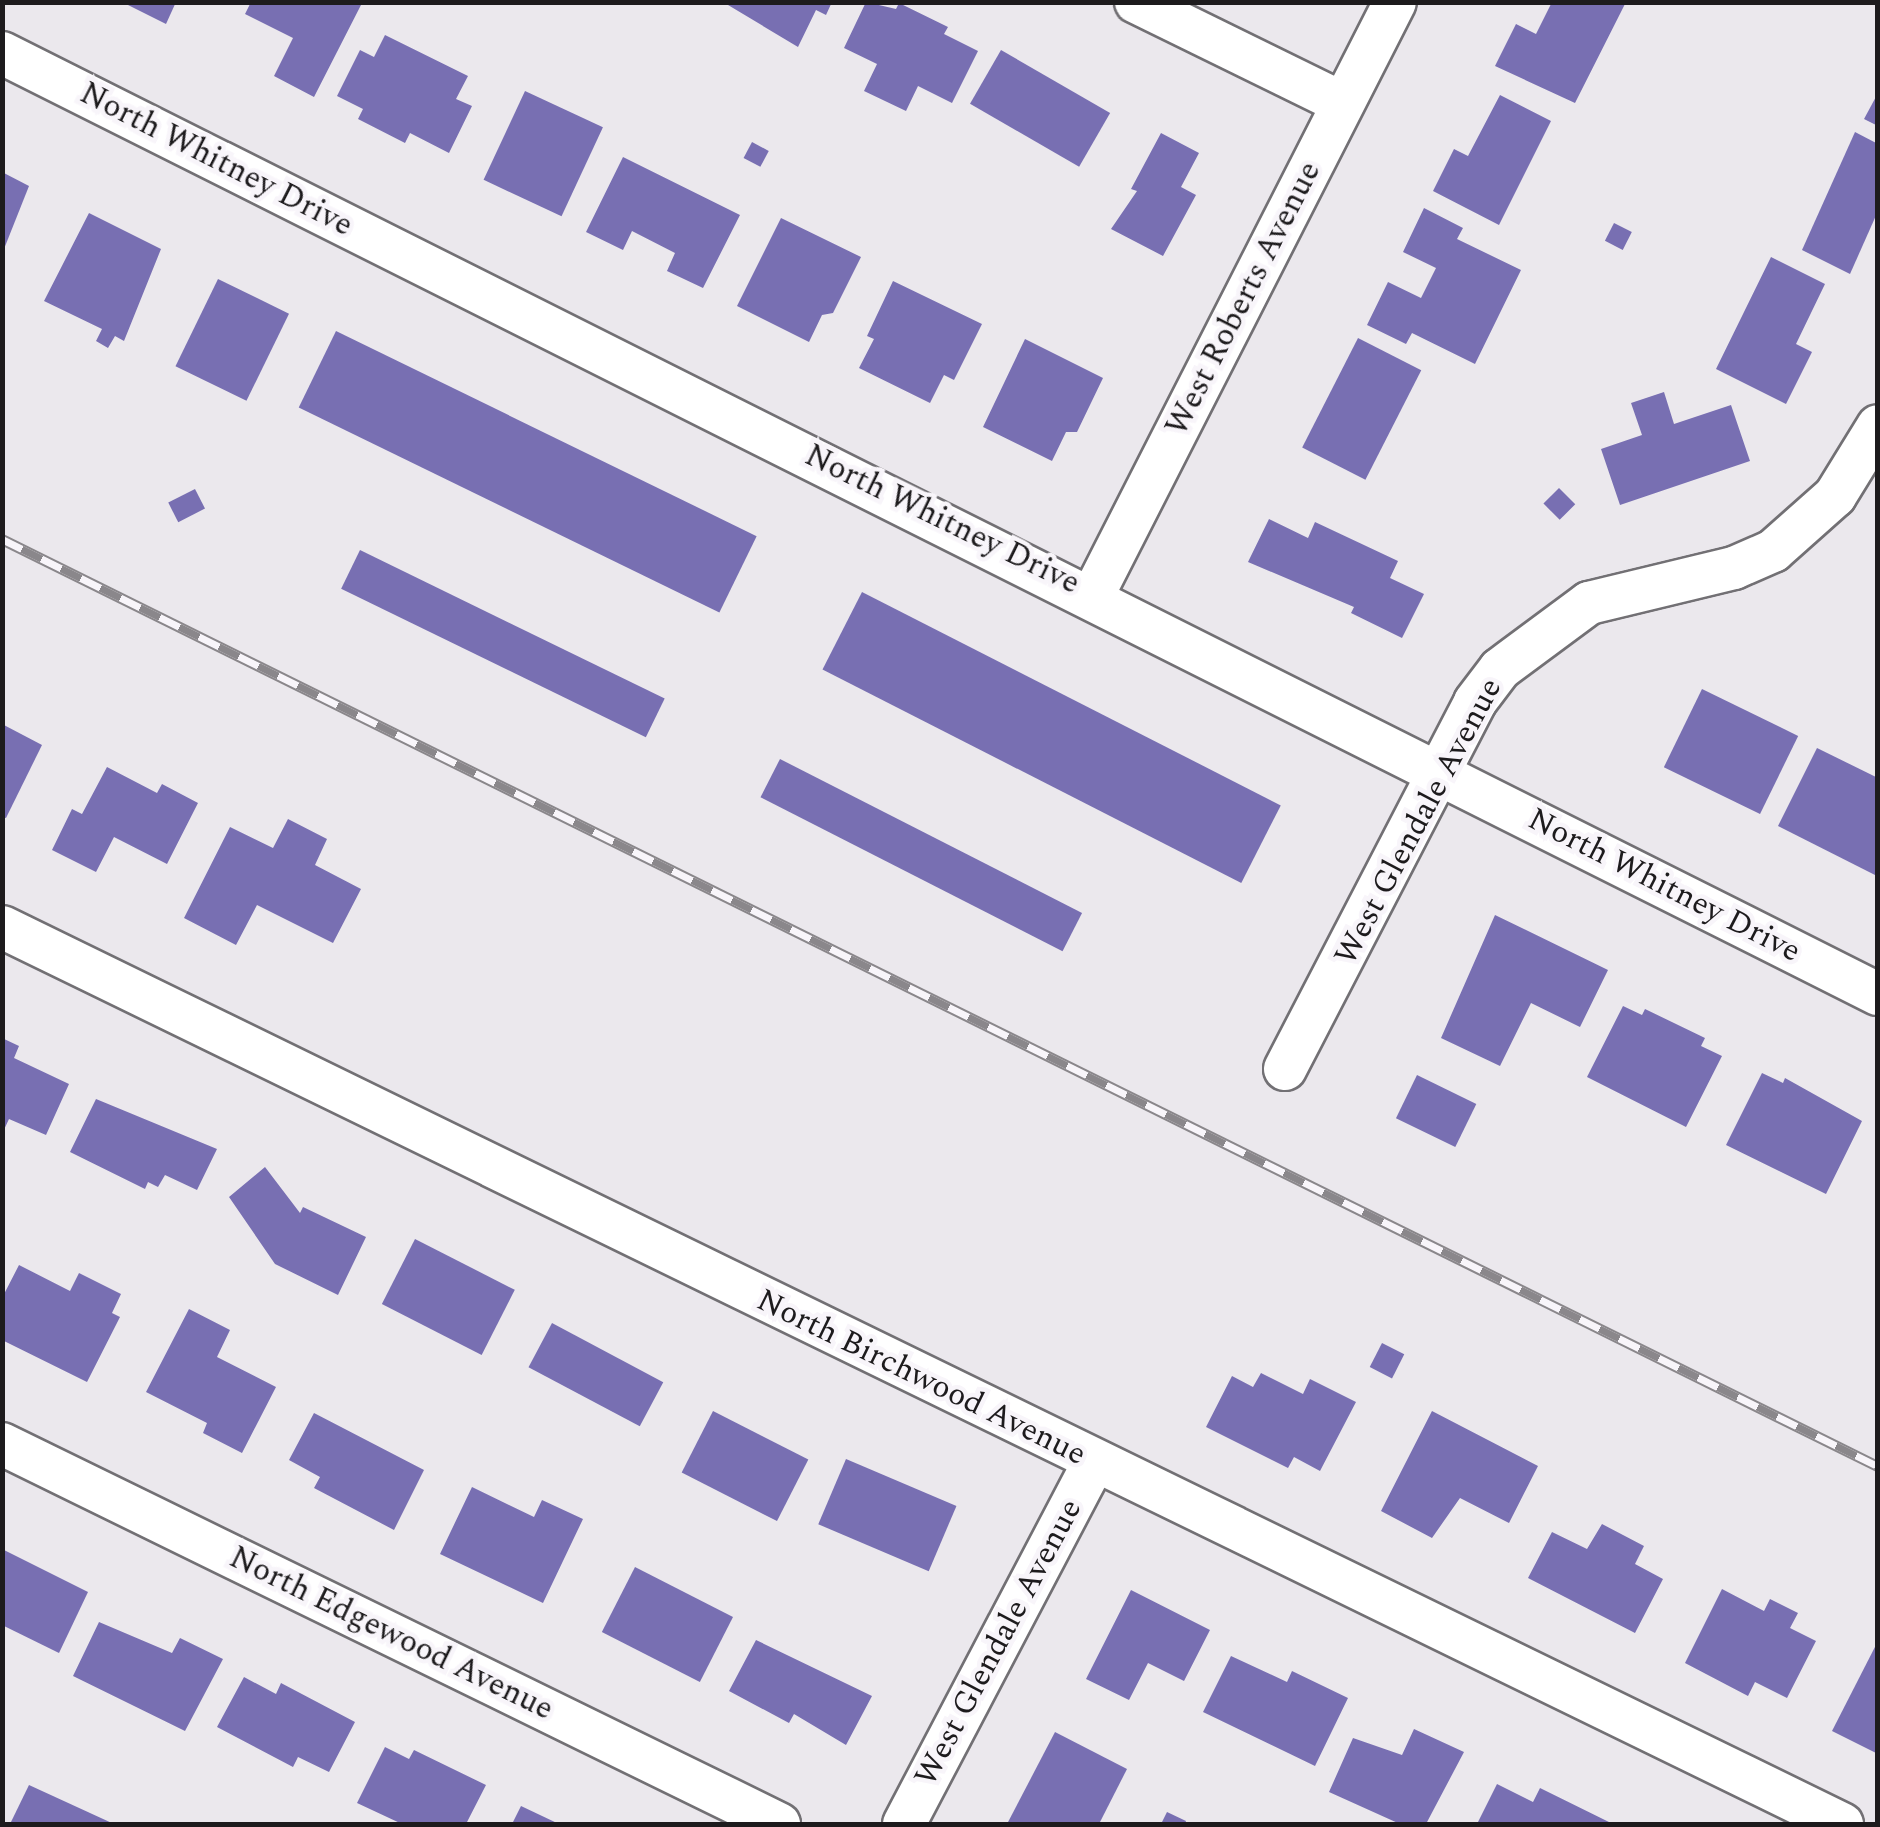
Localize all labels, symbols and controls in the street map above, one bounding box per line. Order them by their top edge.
street label: North Whitney Drive [73,75,359,245]
street label: West Roberts Avenue [1158,156,1330,442]
street label: North Whitney Drive [798,437,1086,603]
street label: West Glendale Avenue [1327,672,1511,972]
street label: North Whitney Drive [1521,801,1807,971]
street label: North Birchwood Avenue [750,1282,1092,1474]
street label: West Glendale Avenue [907,1493,1091,1793]
street label: North Edgewood Avenue [223,1539,559,1729]

